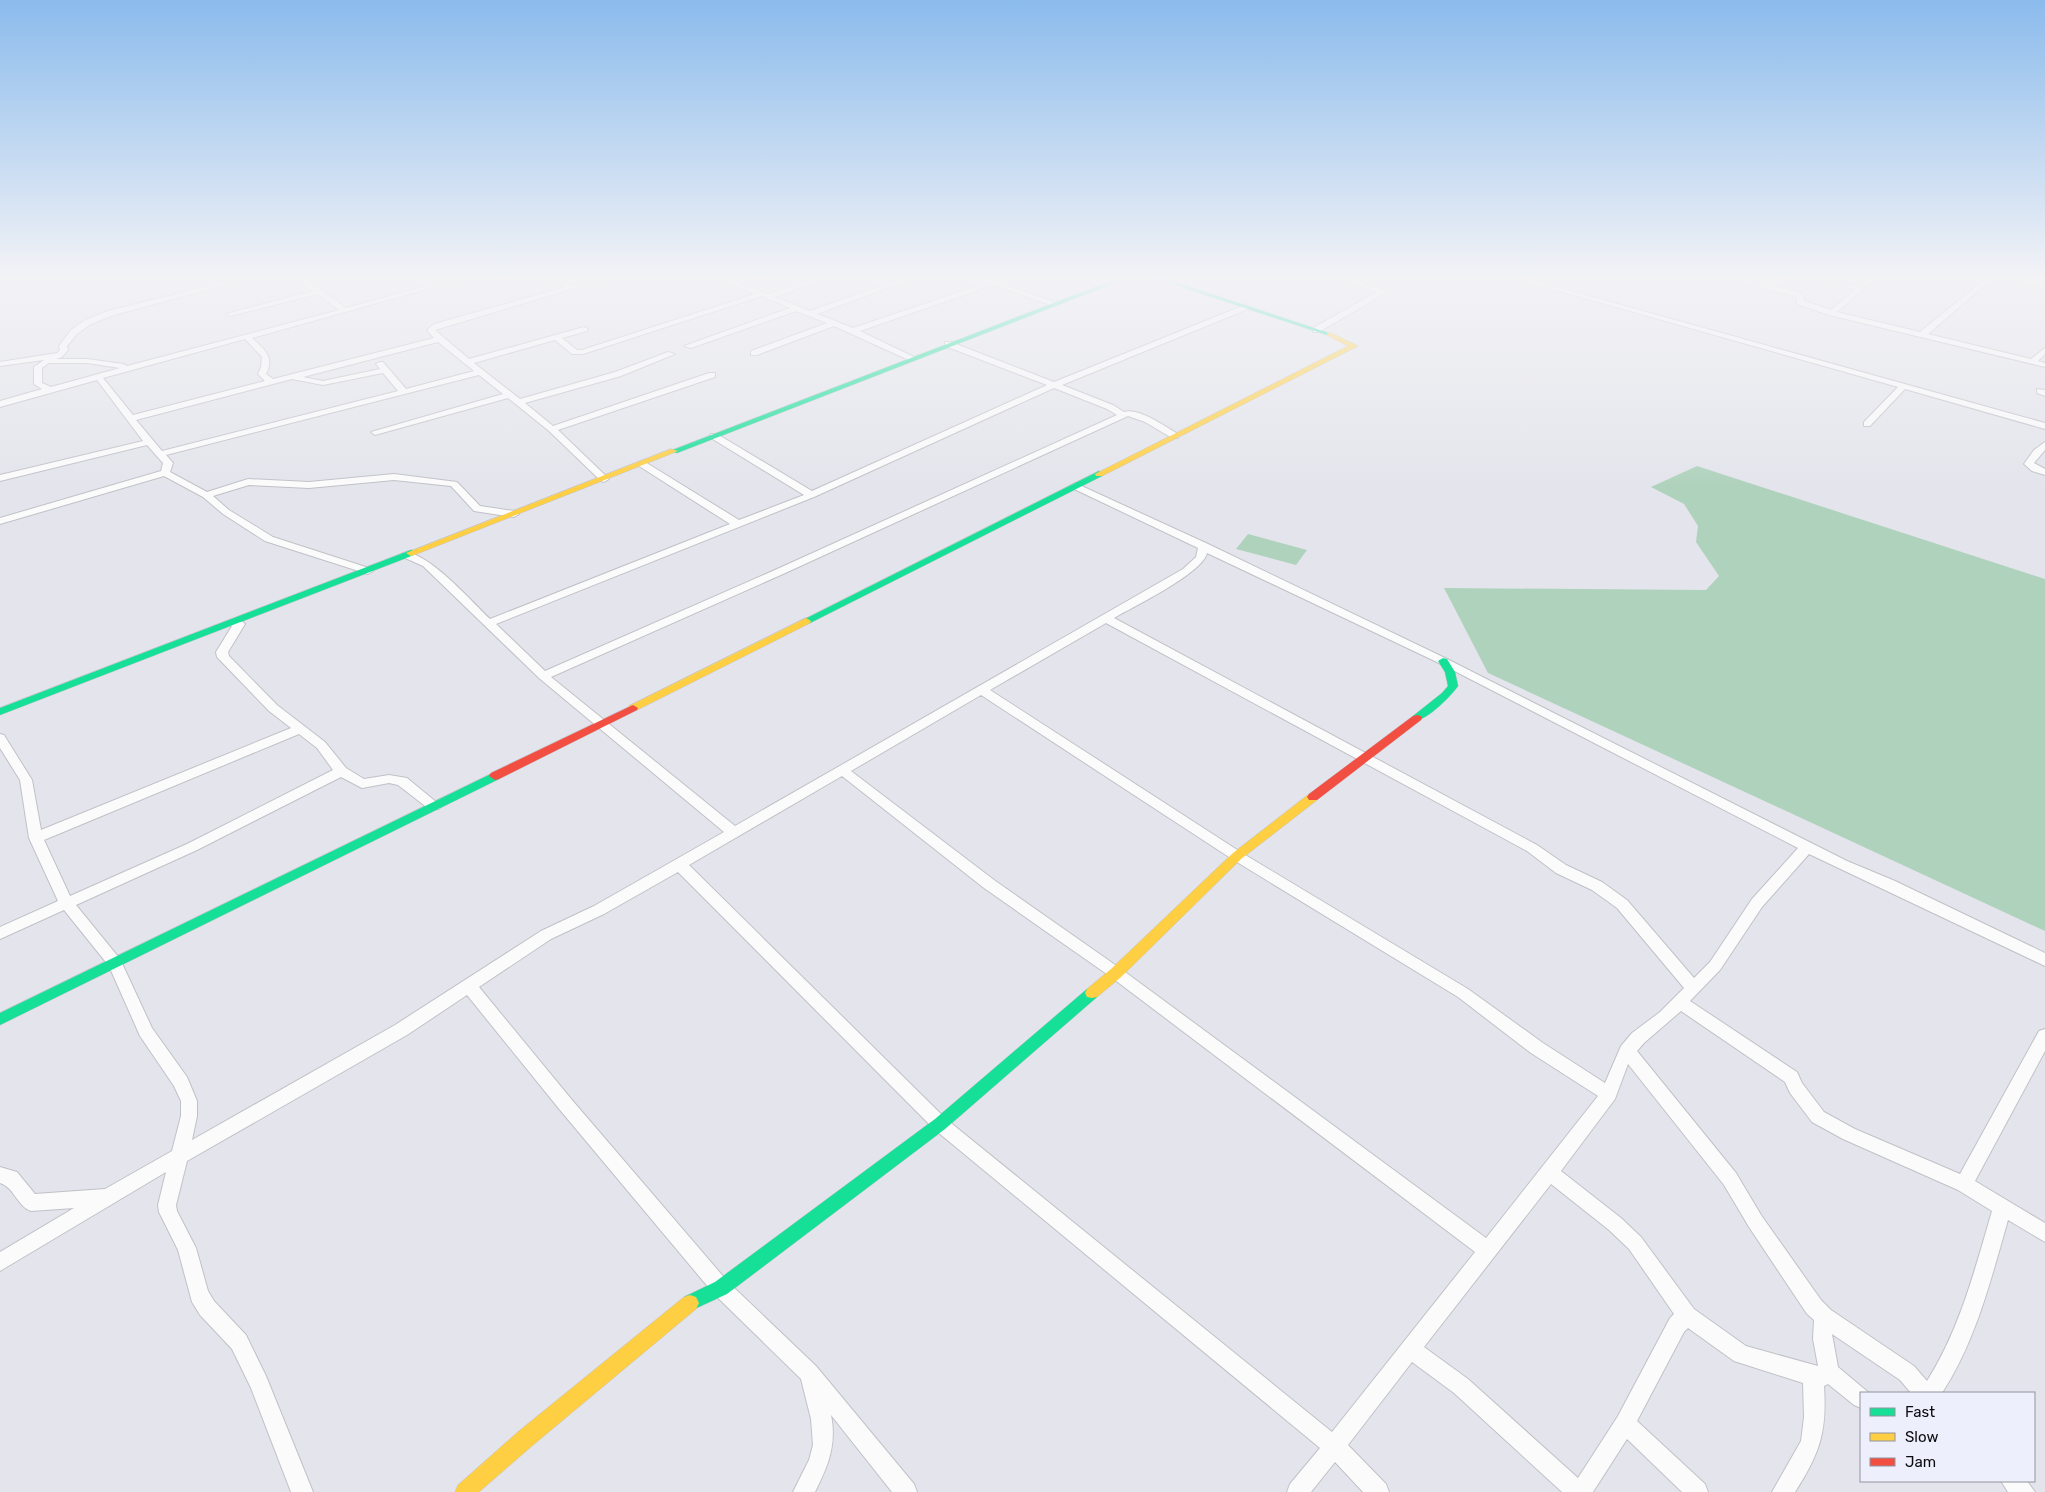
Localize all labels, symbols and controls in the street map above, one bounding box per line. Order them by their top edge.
legend [1860,1392,2035,1482]
text: Fast [1905,1403,1935,1421]
text: Slow [1905,1428,1938,1446]
text: Jam [1905,1453,1936,1471]

